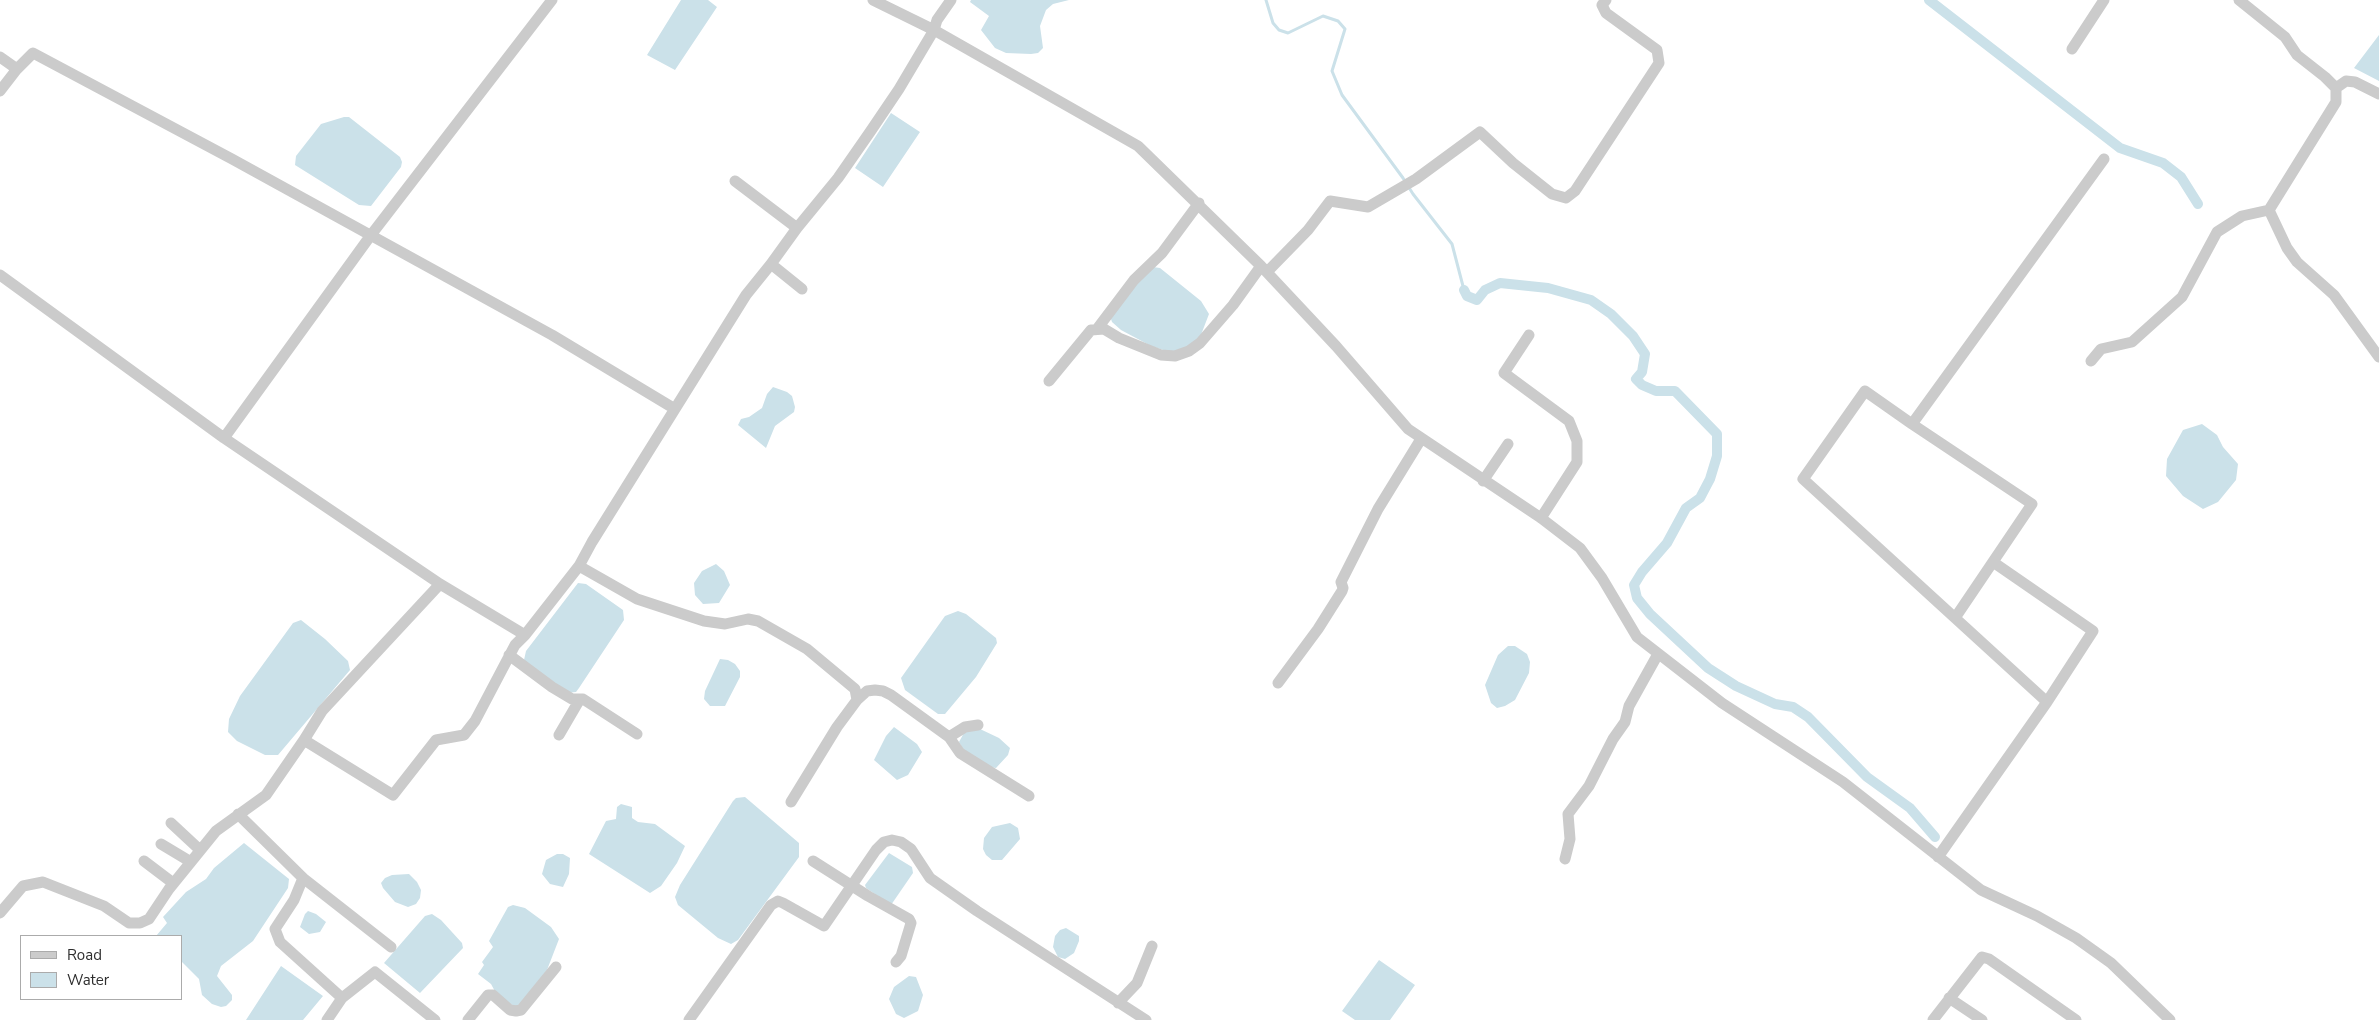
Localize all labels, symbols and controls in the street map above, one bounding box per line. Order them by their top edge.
legend [20,935,182,1000]
text: Road [67,945,102,965]
text: Water [67,970,109,990]

